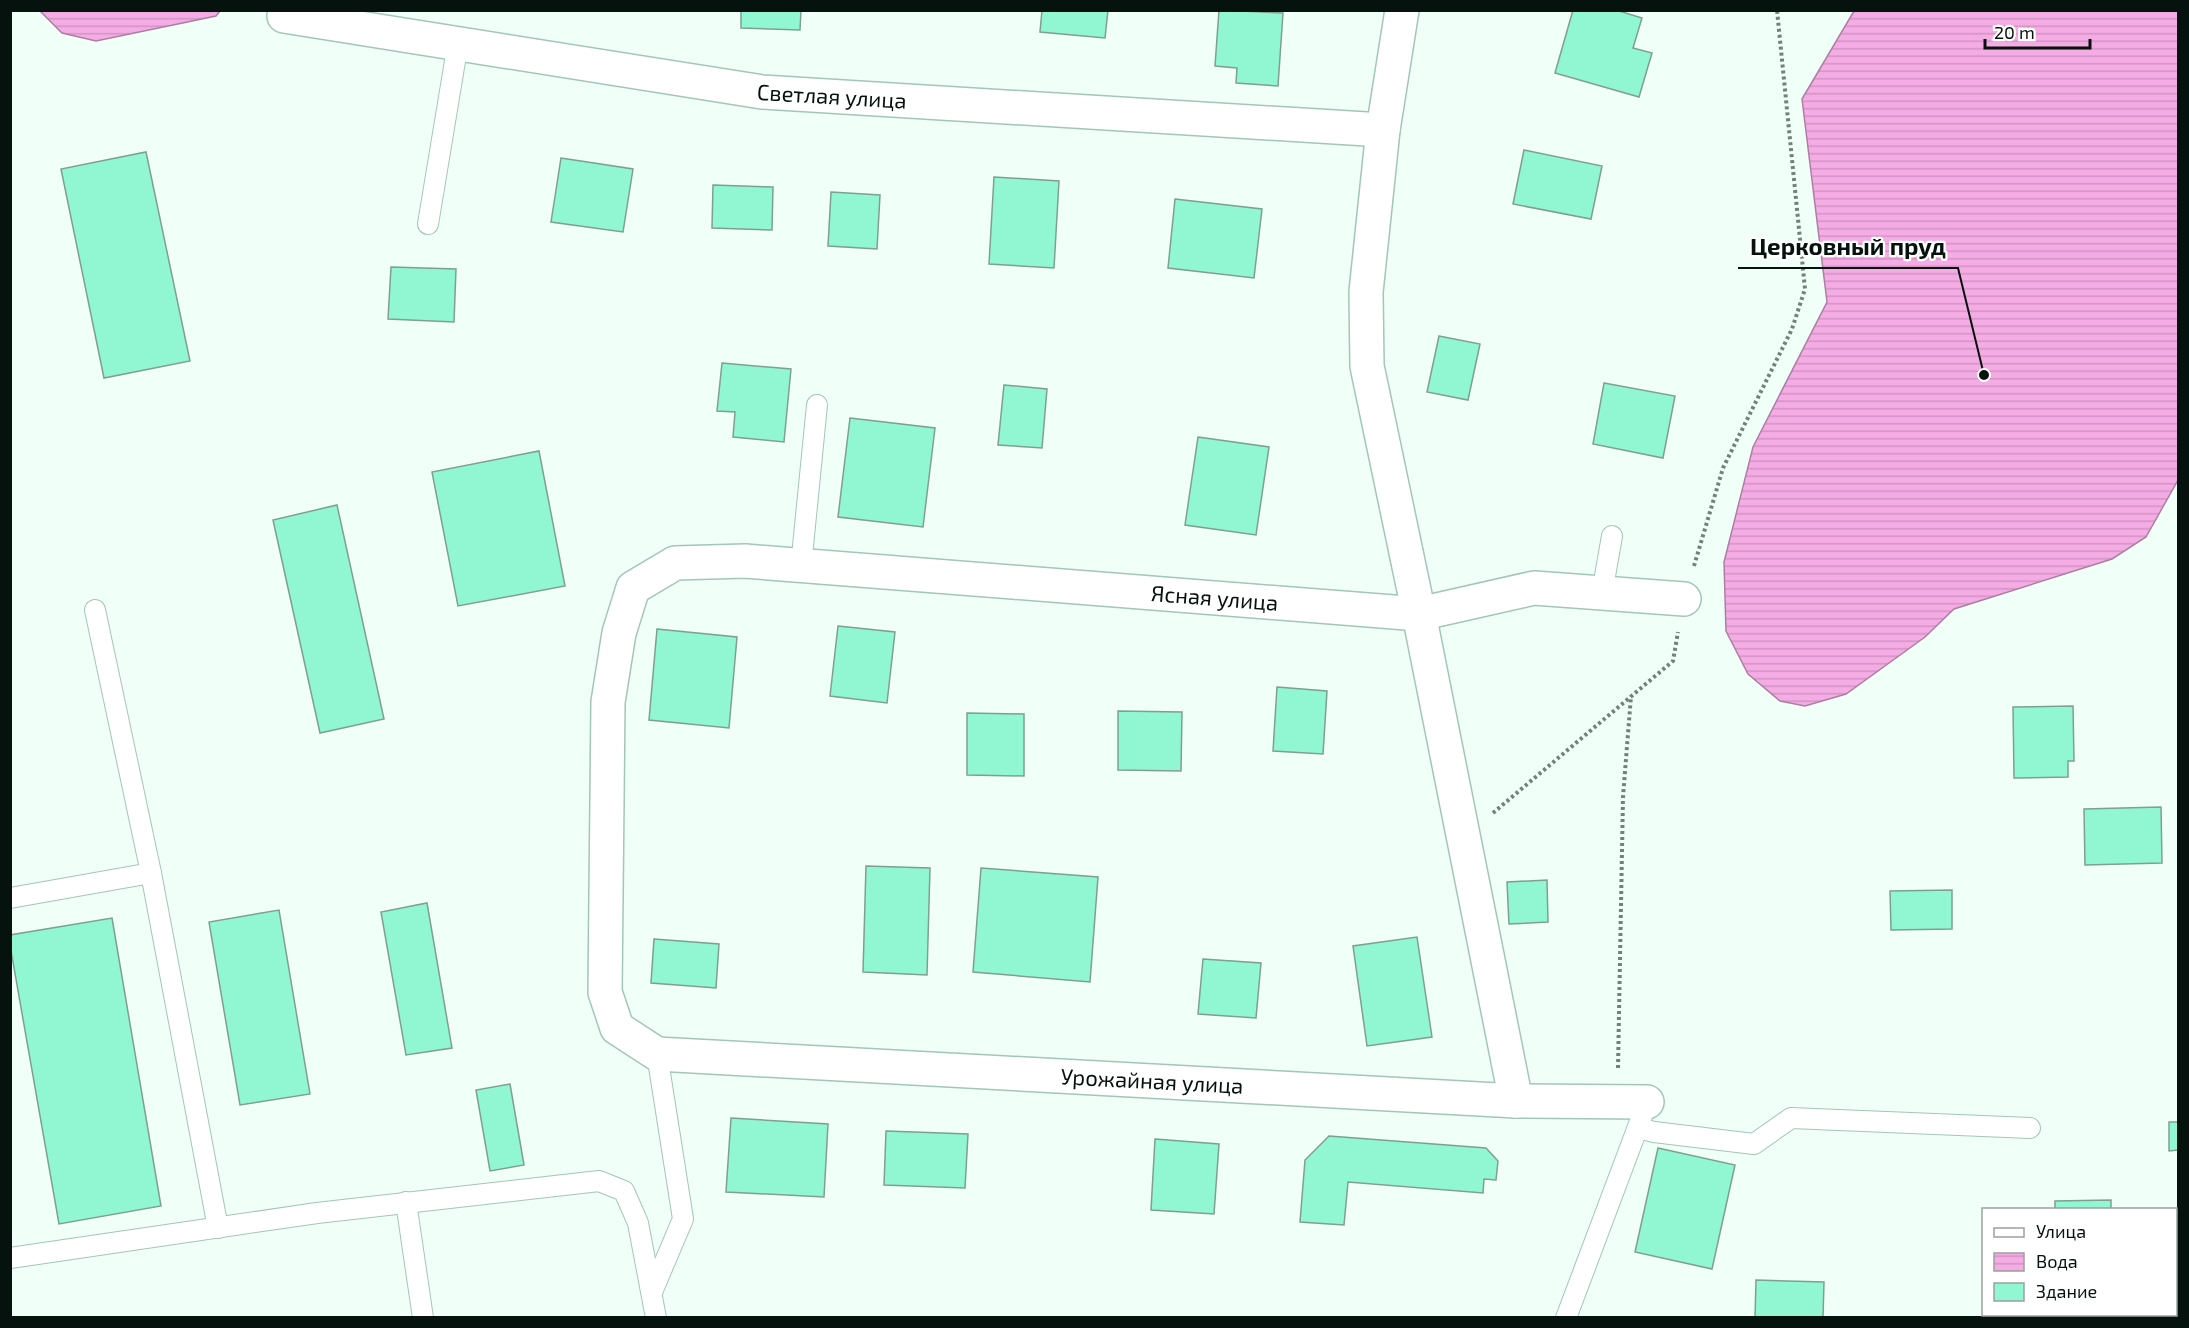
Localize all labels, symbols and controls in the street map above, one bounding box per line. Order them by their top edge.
scale bar [1985,12,2090,50]
text: 20 m [1994,21,2035,43]
street label: Светлая улица [756,78,908,113]
callout: Церковный пруд [1738,226,1958,268]
text: Церковный пруд [1750,231,1946,260]
street label: Ясная улица [1150,579,1279,615]
street label: Урожайная улица [1060,1062,1244,1099]
legend [1982,1208,2177,1316]
text: Улица [2036,1220,2086,1242]
text: Вода [2036,1250,2078,1272]
text: Здание [2036,1280,2097,1302]

